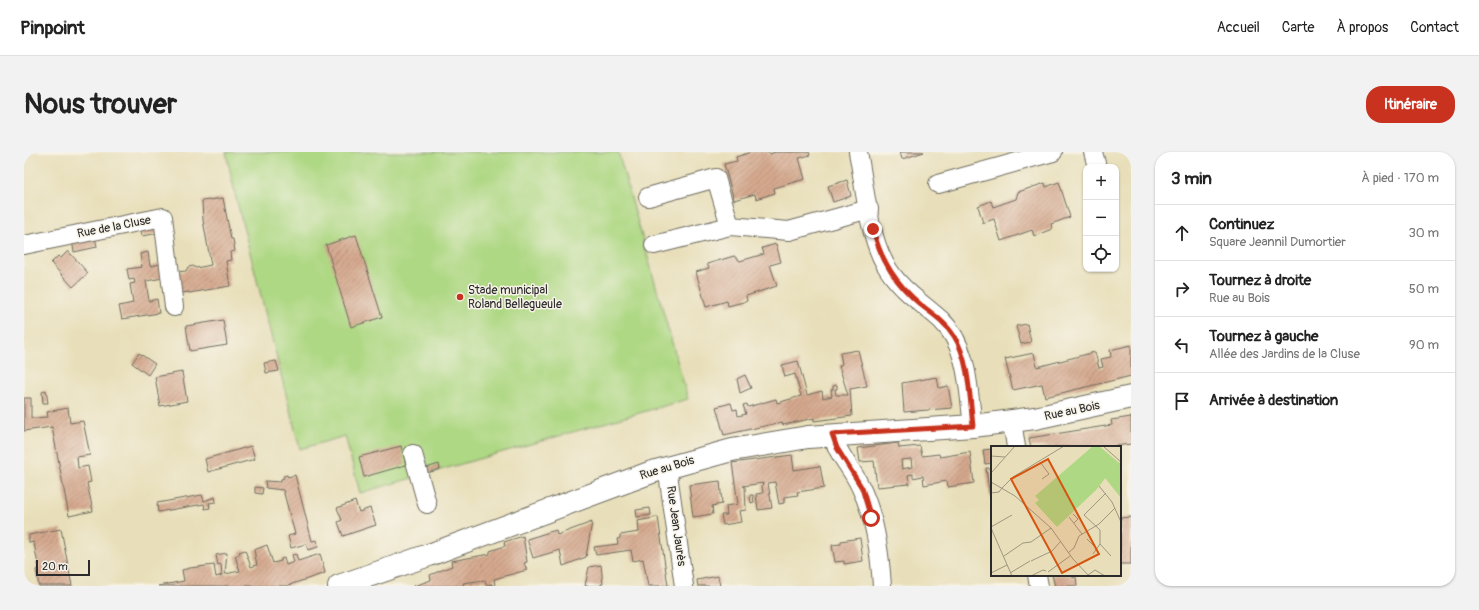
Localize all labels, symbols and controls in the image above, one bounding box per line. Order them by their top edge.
text: Pinpoint [20,16,85,40]
text: Accueil [1217,19,1260,36]
text: Carte [1282,19,1314,36]
text: À propos [1336,19,1388,36]
text: Contact [1410,19,1459,36]
button: Itinéraire [1366,86,1455,123]
text: Nous trouver [24,87,177,122]
map controls [1083,164,1119,272]
button: + [1083,164,1119,200]
text: 3 min [1171,168,1212,189]
text: À pied · 170 m [1361,170,1439,186]
button: − [1083,200,1119,236]
street label: Rue de la Cluse [76,213,152,241]
text: Continuez [1209,215,1274,234]
route end [864,220,882,238]
icon: ahead [1171,222,1193,244]
text: 30 m [1409,225,1439,241]
text: Square Jeannil Dumortier [1209,234,1346,250]
button: locate [1083,236,1119,272]
text: Tournez à droite [1209,271,1311,290]
icon: right [1171,278,1193,300]
text: 50 m [1409,281,1439,297]
place label: Stade municipal Roland Bellegueule [468,283,562,312]
text: Rue au Bois [1209,290,1270,306]
marker: Stade municipal Roland Bellegueule [455,292,465,302]
text: Tournez à gauche [1209,327,1319,346]
icon: left [1171,334,1193,356]
text: 90 m [1409,337,1439,353]
text: Allée des Jardins de la Cluse [1209,346,1360,362]
icon: arrive [1171,390,1193,412]
text: Arrivée à destination [1209,391,1338,410]
street label: Rue au Bois [1043,398,1102,424]
inset map [991,446,1121,576]
street label: Rue au Bois [638,452,697,483]
street label: Rue Jean Jaurès [663,485,689,568]
route start [862,509,880,527]
scale bar [36,558,90,577]
text: 20 m [42,560,68,573]

